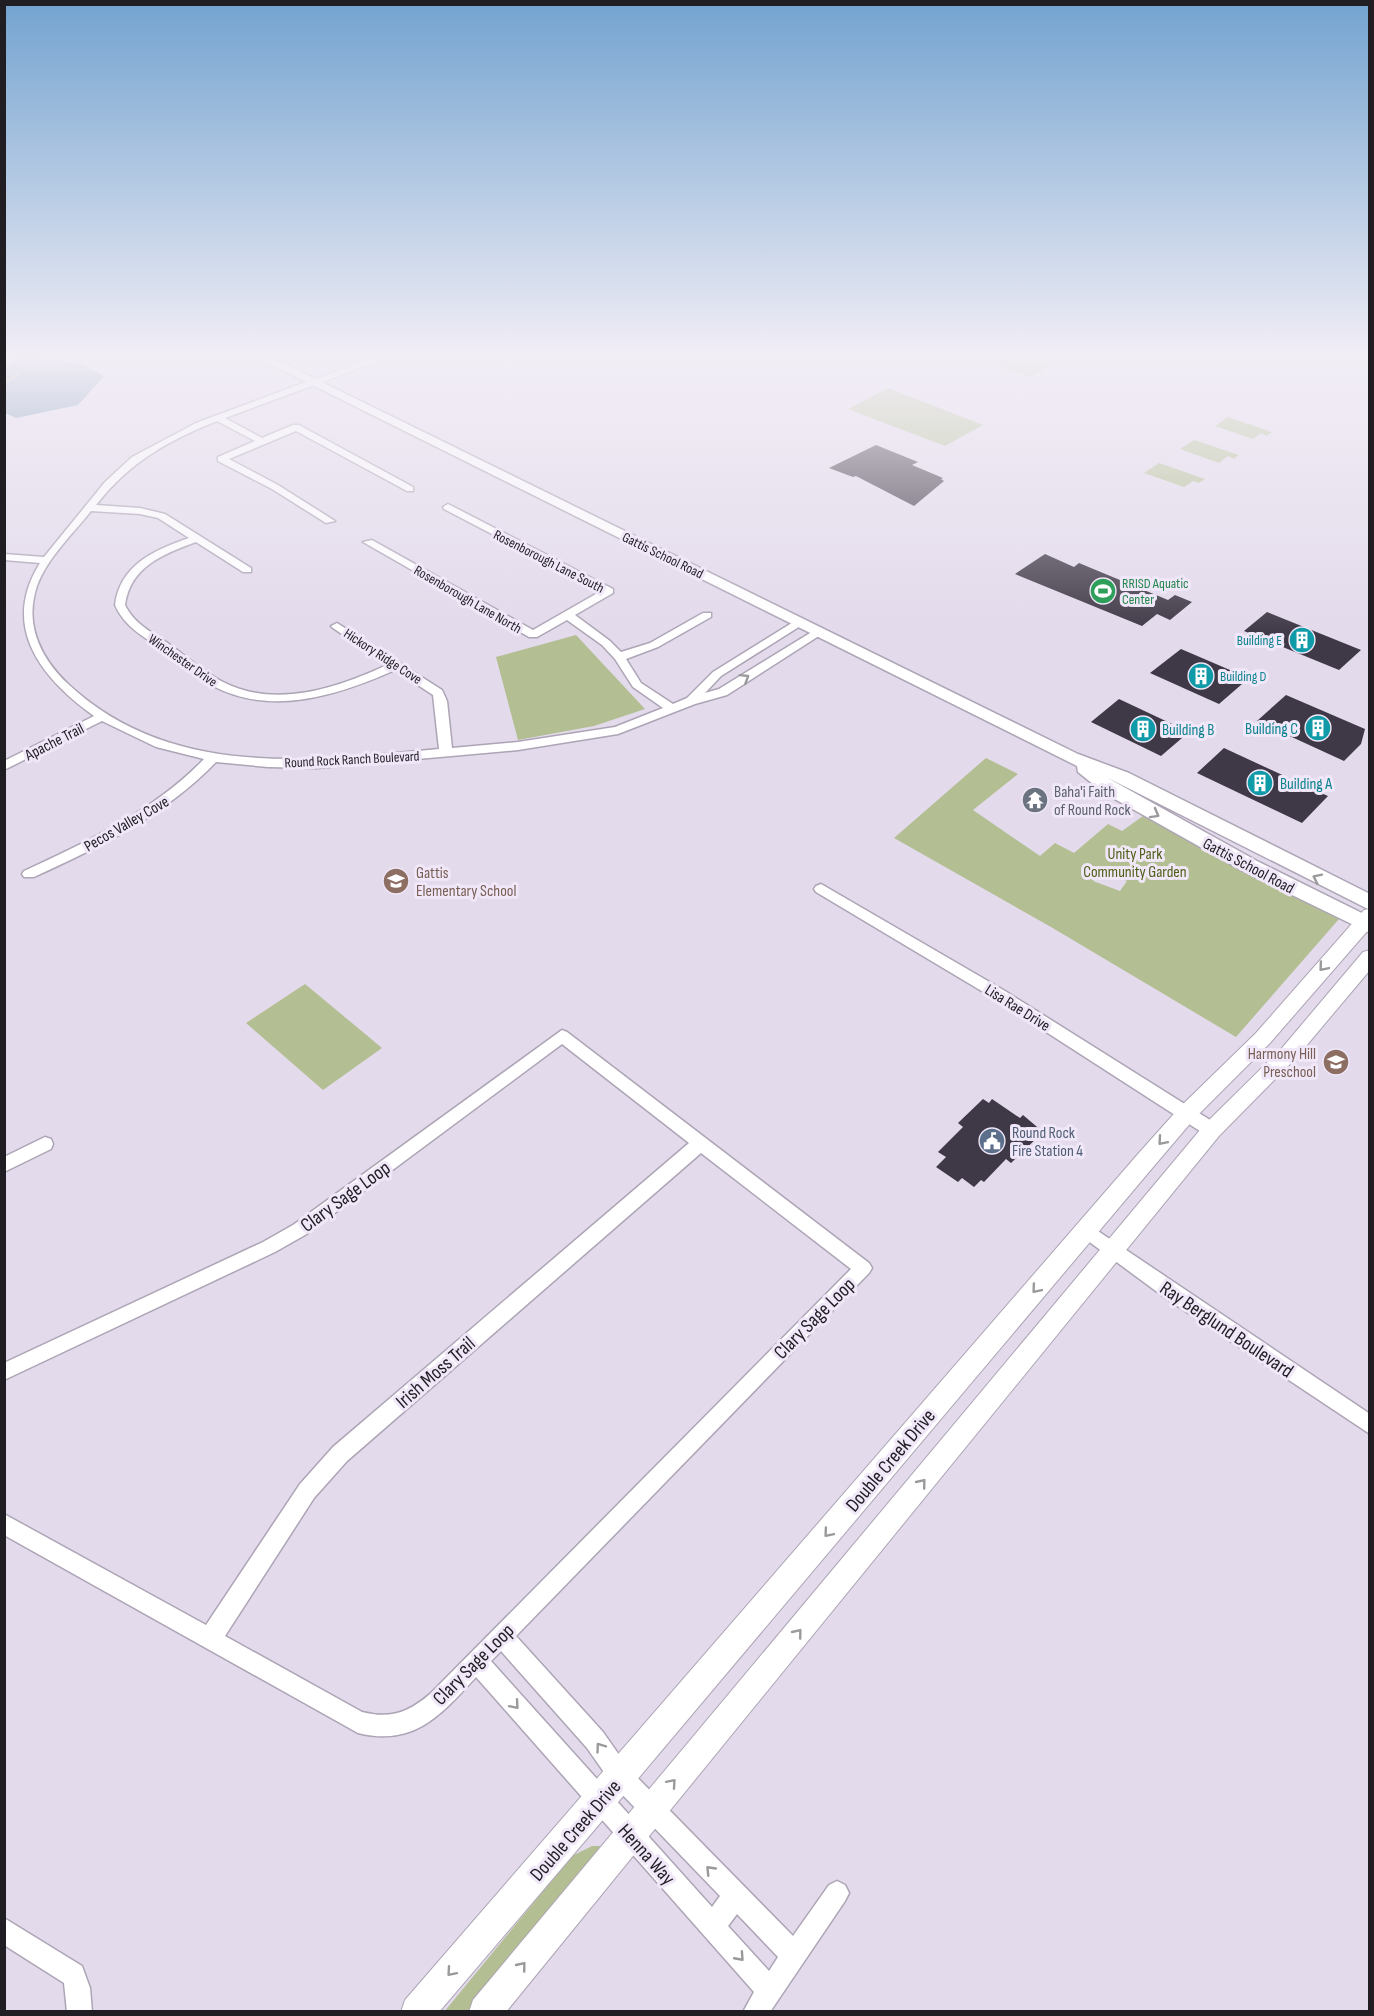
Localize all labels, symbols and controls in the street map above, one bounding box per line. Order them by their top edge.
street label: Rosenborough Lane South [491,526,607,597]
street label: Gattis School Road [619,529,706,582]
street label: Rosenborough Lane North [411,562,525,637]
place label: RRISD Aquatic Center [1122,575,1189,608]
sports icon: RRISD Aquatic Center [1088,576,1118,606]
street label: Hickory Ridge Cove [341,625,425,688]
building icon: Building E [1287,625,1317,655]
street label: Winchester Drive [145,630,221,690]
place label: Building E [1237,632,1282,649]
building icon: Building D [1186,661,1216,691]
place label: Building D [1220,668,1267,685]
one-way arrow [739,674,749,686]
building icon: Building C [1303,713,1333,743]
building icon: Building B [1128,714,1158,744]
street label: Apache Trail [21,719,87,766]
place label: Building C [1245,720,1298,739]
place label: Building B [1162,721,1214,740]
street label: Round Rock Ranch Boulevard [284,747,420,772]
building icon: Building A [1245,768,1275,798]
place label: Building A [1280,775,1332,794]
place label: Baha'i Faith of Round Rock [1054,783,1131,820]
temple icon: Baha'i Faith of Round Rock [1020,785,1050,815]
street label: Pecos Valley Cove [81,792,173,856]
one-way arrow [1149,807,1160,818]
street label: Gattis School Road [1199,834,1297,898]
park label: Unity Park Community Garden [1083,845,1187,882]
place label: Gattis Elementary School [416,864,516,901]
school or university icon: Gattis Elementary School [381,866,411,896]
one-way arrow [1312,873,1323,885]
one-way arrow [1319,960,1330,971]
street label: Lisa Rae Drive [981,981,1053,1036]
place label: Harmony Hill Preschool [1248,1045,1316,1082]
school or university icon: Harmony Hill Preschool [1321,1047,1351,1077]
place label: Round Rock Fire Station 4 [1012,1124,1083,1161]
public building icon: Round Rock Fire Station 4 [977,1126,1007,1156]
one-way arrow [1159,1134,1170,1145]
street label: Clary Sage Loop [296,1156,395,1237]
street label: Clary Sage Loop [769,1273,860,1364]
street label: Ray Berglund Boulevard [1155,1276,1298,1383]
one-way arrow [1032,1282,1043,1293]
street label: Irish Moss Trail [391,1332,480,1414]
street label: Double Creek Drive [841,1404,941,1517]
one-way arrow [914,1479,925,1490]
one-way arrow [824,1526,835,1537]
street label: Clary Sage Loop [428,1619,519,1710]
one-way arrow [790,1629,801,1640]
one-way arrow [508,1698,519,1709]
one-way arrow [596,1742,607,1753]
street label: Double Creek Drive [525,1775,626,1886]
one-way arrow [665,1779,676,1790]
street label: Henna Way [613,1819,680,1890]
one-way arrow [706,1866,717,1877]
one-way arrow [733,1950,744,1961]
one-way arrow [515,1962,526,1973]
one-way arrow [448,1965,459,1976]

